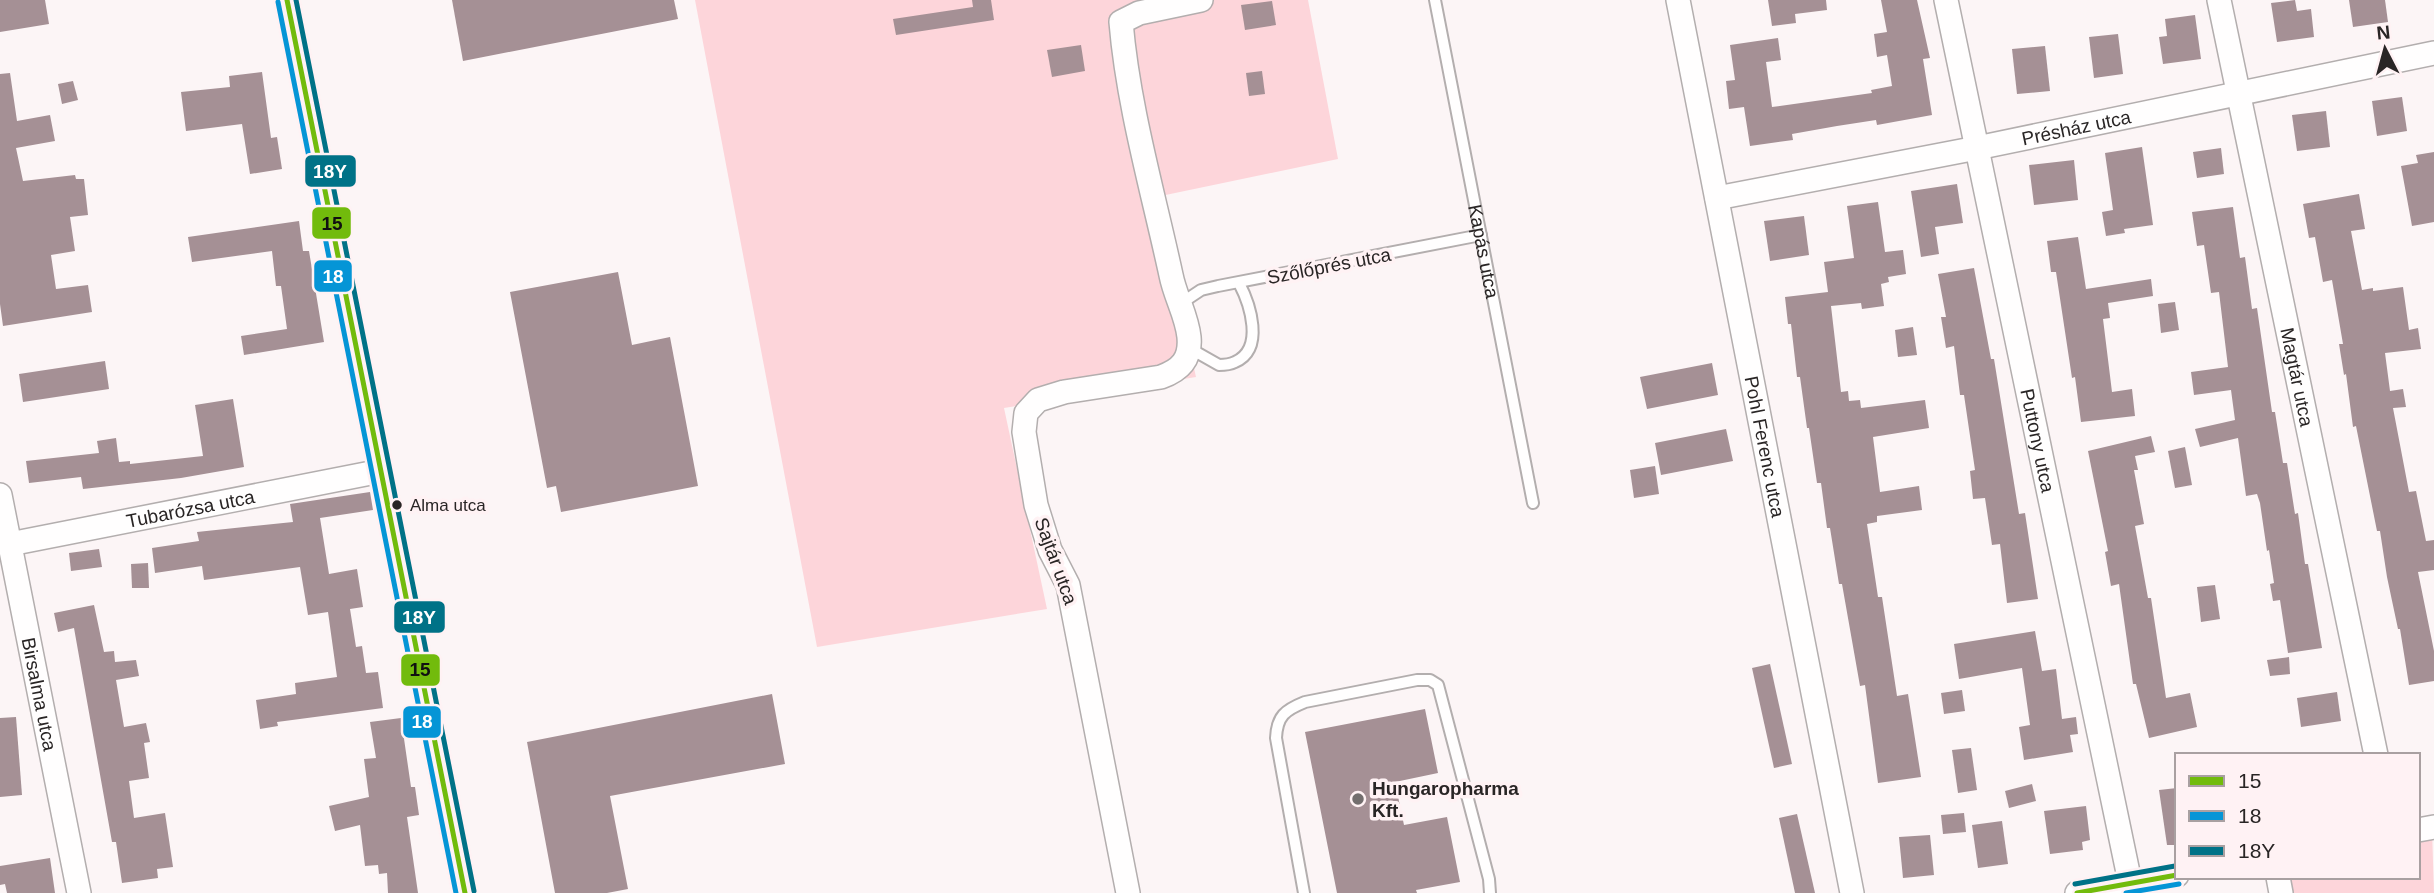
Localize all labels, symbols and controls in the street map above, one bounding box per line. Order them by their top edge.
north arrow [2350,14,2420,84]
text: N [2375,21,2391,44]
street label: Présház utca [2020,106,2133,149]
line badge: 18Y [304,154,357,188]
text: 18Y [313,161,347,182]
street label: Kapás utca [1465,203,1503,300]
line badge: 15 [311,206,352,240]
text: 15 [321,213,343,234]
street label: Szőlőprés utca [1265,244,1393,288]
line badge: 18 [313,259,353,293]
text: 18 [322,266,344,287]
street label: Magtár utca [2277,326,2318,429]
street label: Pohl Ferenc utca [1741,374,1789,520]
street label: Puttony utca [2017,387,2059,495]
street label: Tubarózsa utca [124,486,257,531]
place label: Alma utca [410,496,486,515]
marker: Alma utca [390,498,404,512]
street label: Sajtár utca [1031,515,1082,608]
line badge: 18Y [393,600,446,634]
text: 18Y [402,607,436,628]
street label: Birsalma utca [18,636,61,753]
line badge: 15 [400,653,441,687]
text: 15 [409,659,431,680]
line badge: 18 [402,705,442,739]
text: 18 [411,711,433,732]
legend [2175,753,2420,879]
text: 15 [2238,769,2261,792]
place label: Hungaropharma Kft. [1372,778,1519,821]
marker: Hungaropharma Kft. [1350,791,1366,807]
text: 18 [2238,804,2261,827]
text: 18Y [2238,839,2275,862]

